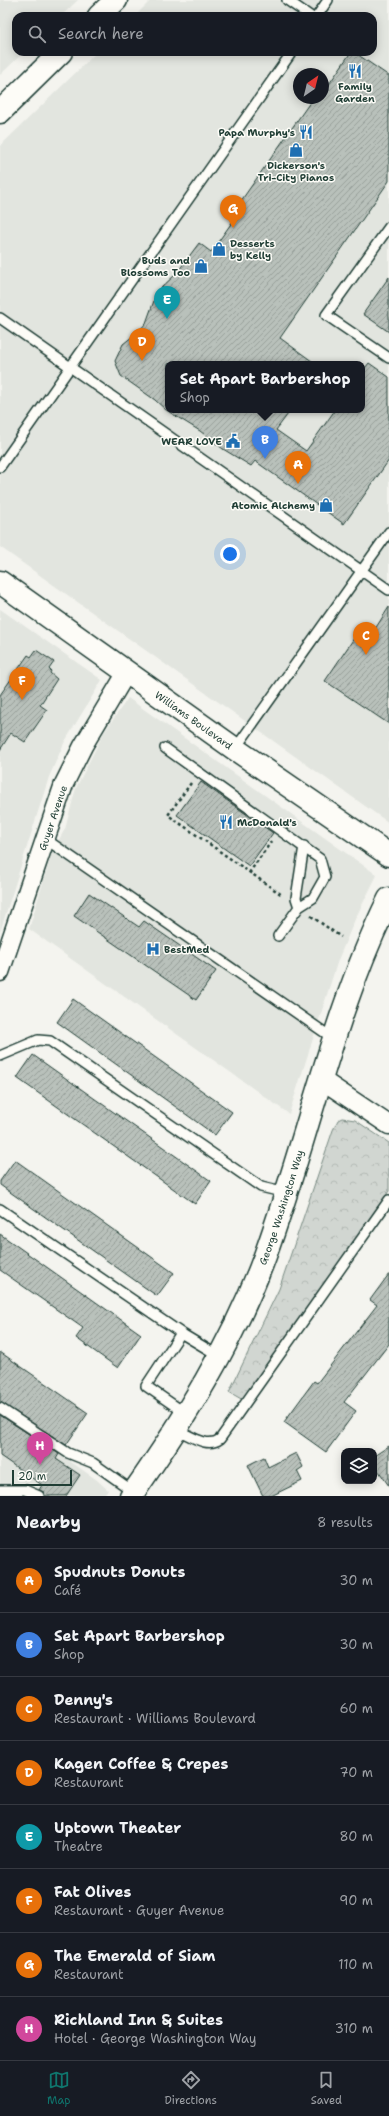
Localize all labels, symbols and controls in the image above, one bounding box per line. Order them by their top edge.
search box [12,12,377,56]
icon: search [26,23,48,45]
text: Search here [58,24,144,44]
restaurant icon: Family Garden [347,63,363,79]
north arrow [293,68,329,104]
place label: Family Garden [335,80,375,105]
restaurant icon: Papa Murphy's [298,124,314,140]
place label: Papa Murphy's [218,126,295,139]
shop icon: Dickerson's Tri-City Pianos [288,142,304,158]
place label: Dickerson's Tri-City Pianos [258,159,334,184]
pin: G [220,195,246,228]
place label: Desserts by Kelly [230,237,275,262]
shop icon: Desserts by Kelly [211,241,227,257]
place label: Buds and Blossoms Too [121,254,190,279]
shop icon: Buds and Blossoms Too [193,258,209,274]
pin: E [154,286,180,319]
pin: D [129,328,155,361]
popup [165,361,365,413]
text: Set Apart Barbershop [180,369,350,389]
text: Shop [180,389,210,406]
pin: B [252,426,278,459]
public building icon: WEAR LOVE [225,433,241,449]
place label: WEAR LOVE [161,435,222,448]
pin: A [285,451,311,484]
shop icon: Atomic Alchemy [318,497,334,513]
place label: Atomic Alchemy [231,499,315,512]
your location [220,544,240,564]
pin: C [353,622,379,655]
pin: F [9,667,35,700]
street label: Williams Boulevard [152,688,236,753]
street label: Guyer Avenue [36,783,70,852]
restaurant icon: McDonald's [218,814,234,830]
place label: McDonald's [237,816,297,829]
hospital icon: BestMed [145,941,161,957]
place label: BestMed [164,943,210,956]
street label: George Washington Way [256,1148,306,1267]
pin: H [27,1432,53,1465]
map controls [341,1448,377,1484]
button: layers [341,1448,377,1484]
scale bar [12,1468,72,1487]
text: 20 m [18,1469,46,1484]
text: Nearby [16,1511,81,1533]
text: 8 results [317,1514,373,1531]
text: Spudnuts Donuts [54,1562,185,1582]
text: A [24,1572,34,1589]
text: 30 m [339,1572,373,1589]
text: Café [54,1582,81,1599]
text: Set Apart Barbershop [54,1626,225,1646]
text: B [25,1636,33,1653]
text: 30 m [339,1636,373,1653]
text: Shop [54,1646,84,1663]
text: Denny's [54,1690,113,1710]
text: C [25,1700,33,1717]
text: 60 m [340,1700,373,1717]
text: Restaurant · Williams Boulevard [54,1710,256,1727]
text: Kagen Coffee & Crepes [54,1754,228,1774]
text: D [24,1764,34,1781]
text: 70 m [339,1764,373,1781]
text: Restaurant [54,1774,124,1791]
text: Uptown Theater [54,1818,181,1838]
text: E [25,1828,33,1845]
text: 80 m [339,1828,373,1845]
text: Theatre [54,1838,103,1855]
text: Fat Olives [54,1882,131,1902]
text: F [25,1892,33,1909]
text: 90 m [339,1892,373,1909]
text: Restaurant · Guyer Avenue [54,1902,224,1919]
text: The Emerald of Siam [54,1946,215,1966]
text: G [24,1956,34,1973]
text: 110 m [338,1956,373,1973]
text: Restaurant [54,1966,124,1983]
text: Richland Inn & Suites [54,2010,223,2030]
text: H [24,2020,34,2037]
text: 310 m [335,2020,373,2037]
text: Hotel · George Washington Way [54,2030,256,2047]
tab: Map [47,2069,71,2108]
tab: Directions [164,2069,217,2108]
tab: Saved [311,2069,342,2108]

